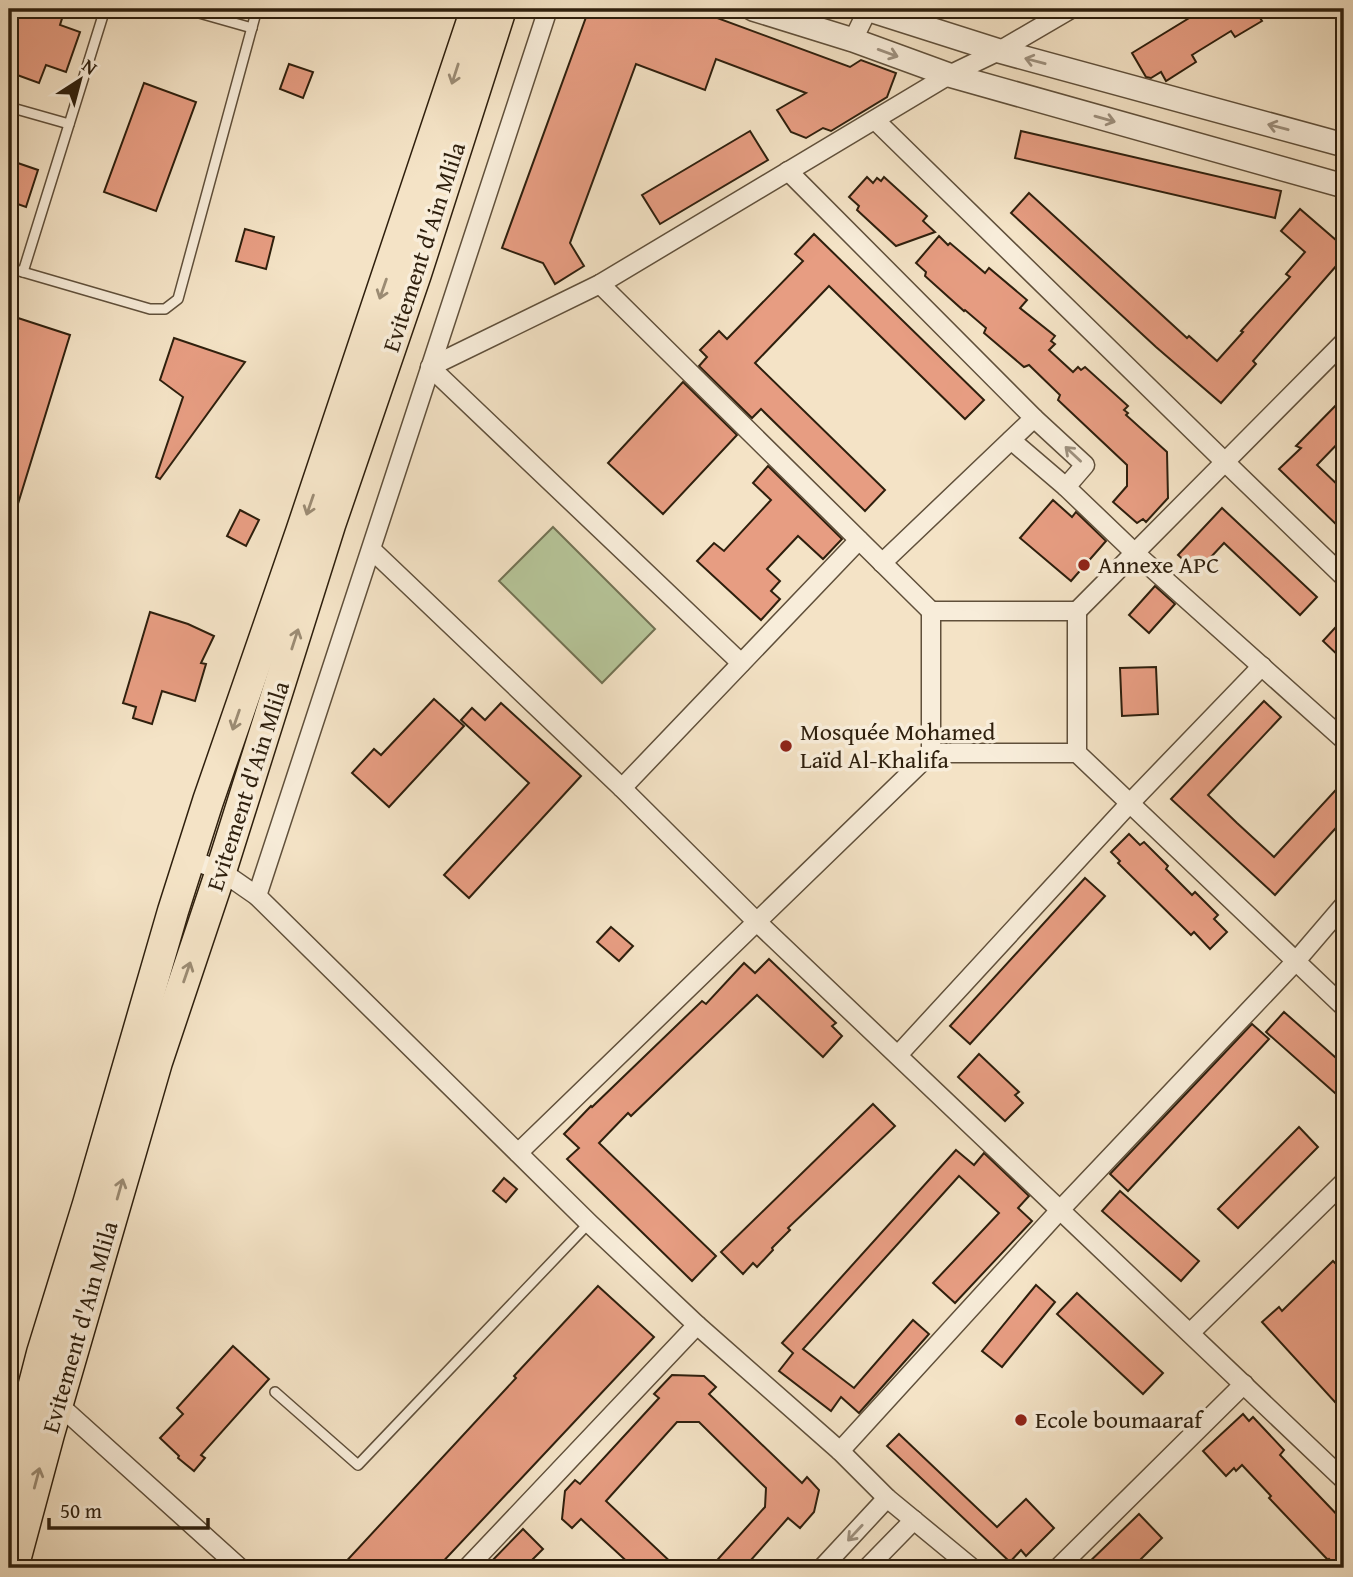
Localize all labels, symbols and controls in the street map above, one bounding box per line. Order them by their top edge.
north arrow [46,46,116,116]
one-way arrow [876,48,898,60]
text: N [77,51,104,81]
one-way arrow [1024,53,1046,66]
one-way arrow [448,62,460,84]
one-way arrow [1093,113,1116,126]
one-way arrow [1268,120,1290,133]
street label: Evitement d'Ain Mlila [373,137,474,356]
one-way arrow [376,278,388,300]
one-way arrow [1064,446,1082,462]
one-way arrow [303,494,316,516]
place label: Annexe APC [1098,547,1219,582]
marker: Annexe APC [1076,557,1092,573]
one-way arrow [289,628,302,650]
street label: Evitement d'Ain Mlila [197,676,298,895]
one-way arrow [229,708,241,730]
place label: Mosquée Mohamed Laïd Al-Khalifa [800,714,995,777]
marker: Mosquée Mohamed Laïd Al-Khalifa [778,738,794,754]
one-way arrow [181,961,194,983]
one-way arrow [114,1178,127,1200]
street label: Evitement d'Ain Mlila [33,1216,127,1437]
place label: Ecole boumaaraf [1035,1402,1204,1437]
marker: Ecole boumaaraf [1013,1412,1029,1428]
one-way arrow [31,1468,44,1490]
scale bar [49,1486,208,1530]
text: 50 m [60,1495,102,1526]
one-way arrow [846,1524,863,1541]

